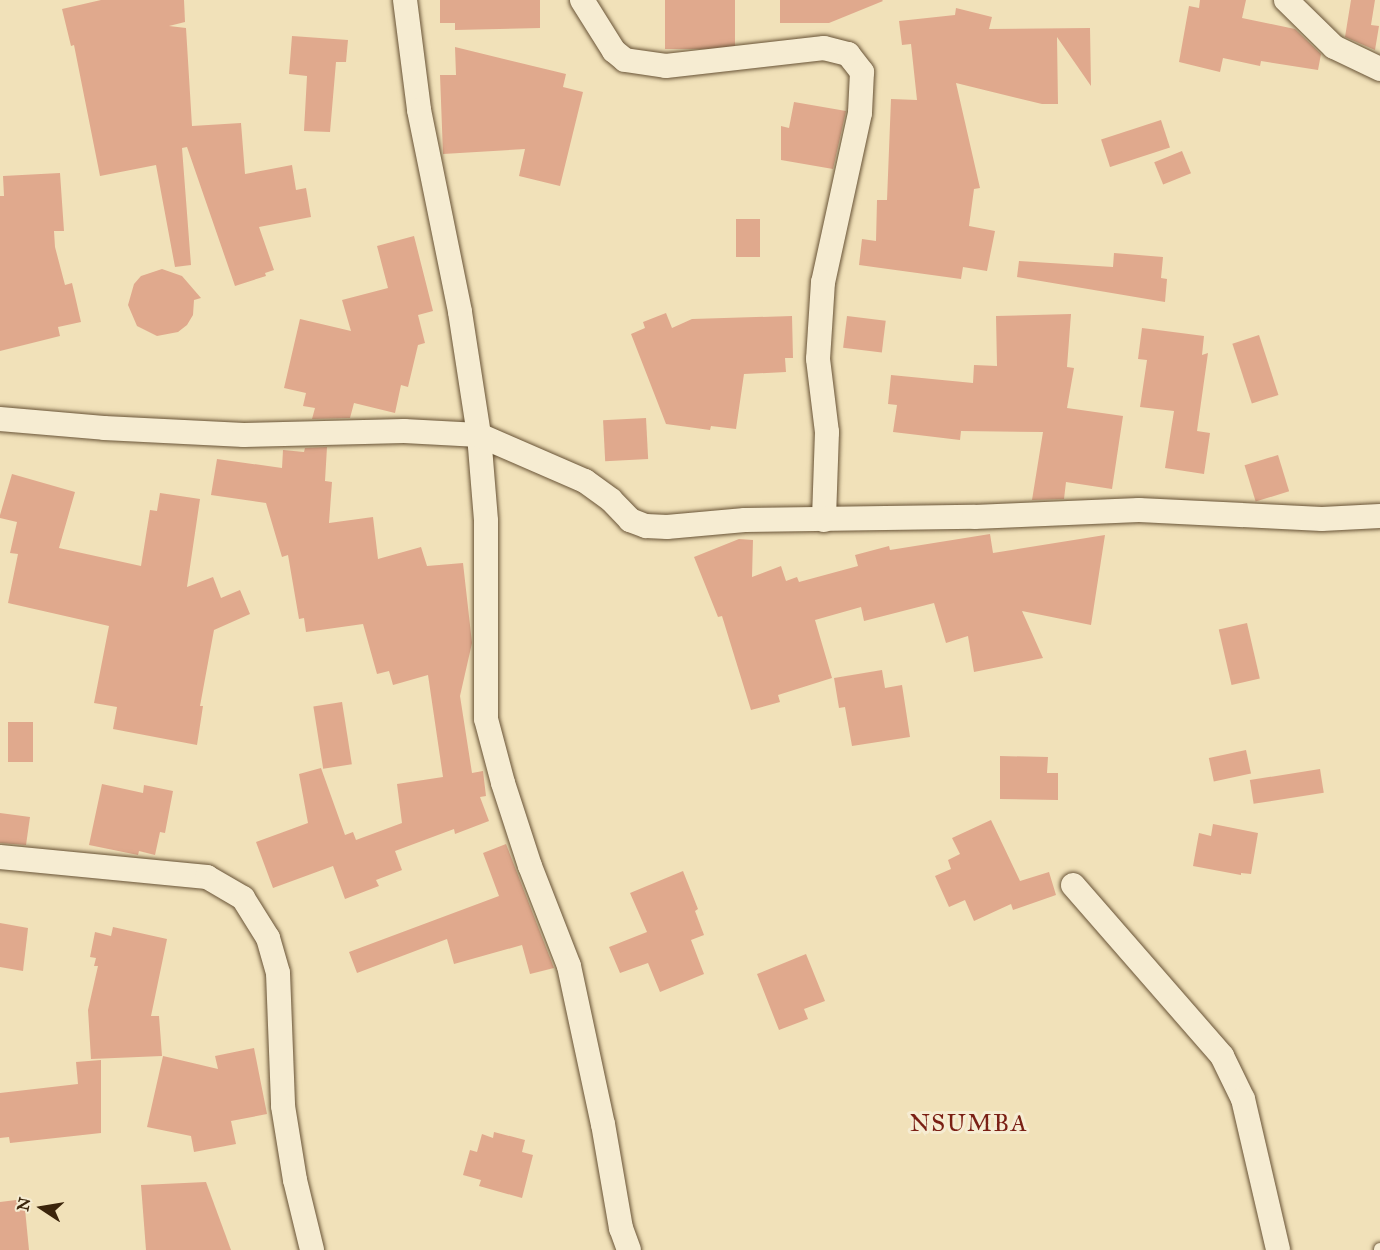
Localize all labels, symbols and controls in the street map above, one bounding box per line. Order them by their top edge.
district label: NSUMBA [910,1110,1028,1138]
north arrow [12,1178,72,1238]
text: N [13,1196,35,1213]

